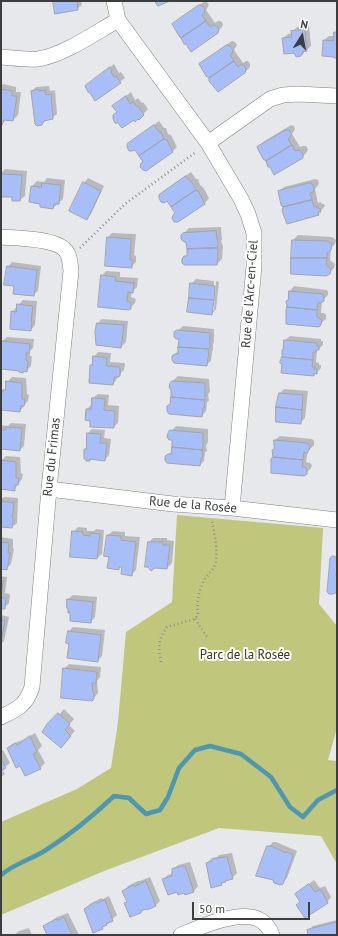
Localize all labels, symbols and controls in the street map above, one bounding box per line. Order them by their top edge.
north arrow [282,16,322,56]
text: N [299,17,309,32]
street label: Rue de l'Arc-en-Ciel [238,239,262,349]
street label: Rue du Frimas [40,417,64,497]
street label: Rue de la Rosée [148,493,238,517]
park label: Parc de la Rosée [200,647,290,663]
scale bar [194,894,312,920]
text: 50 m [199,901,225,916]

